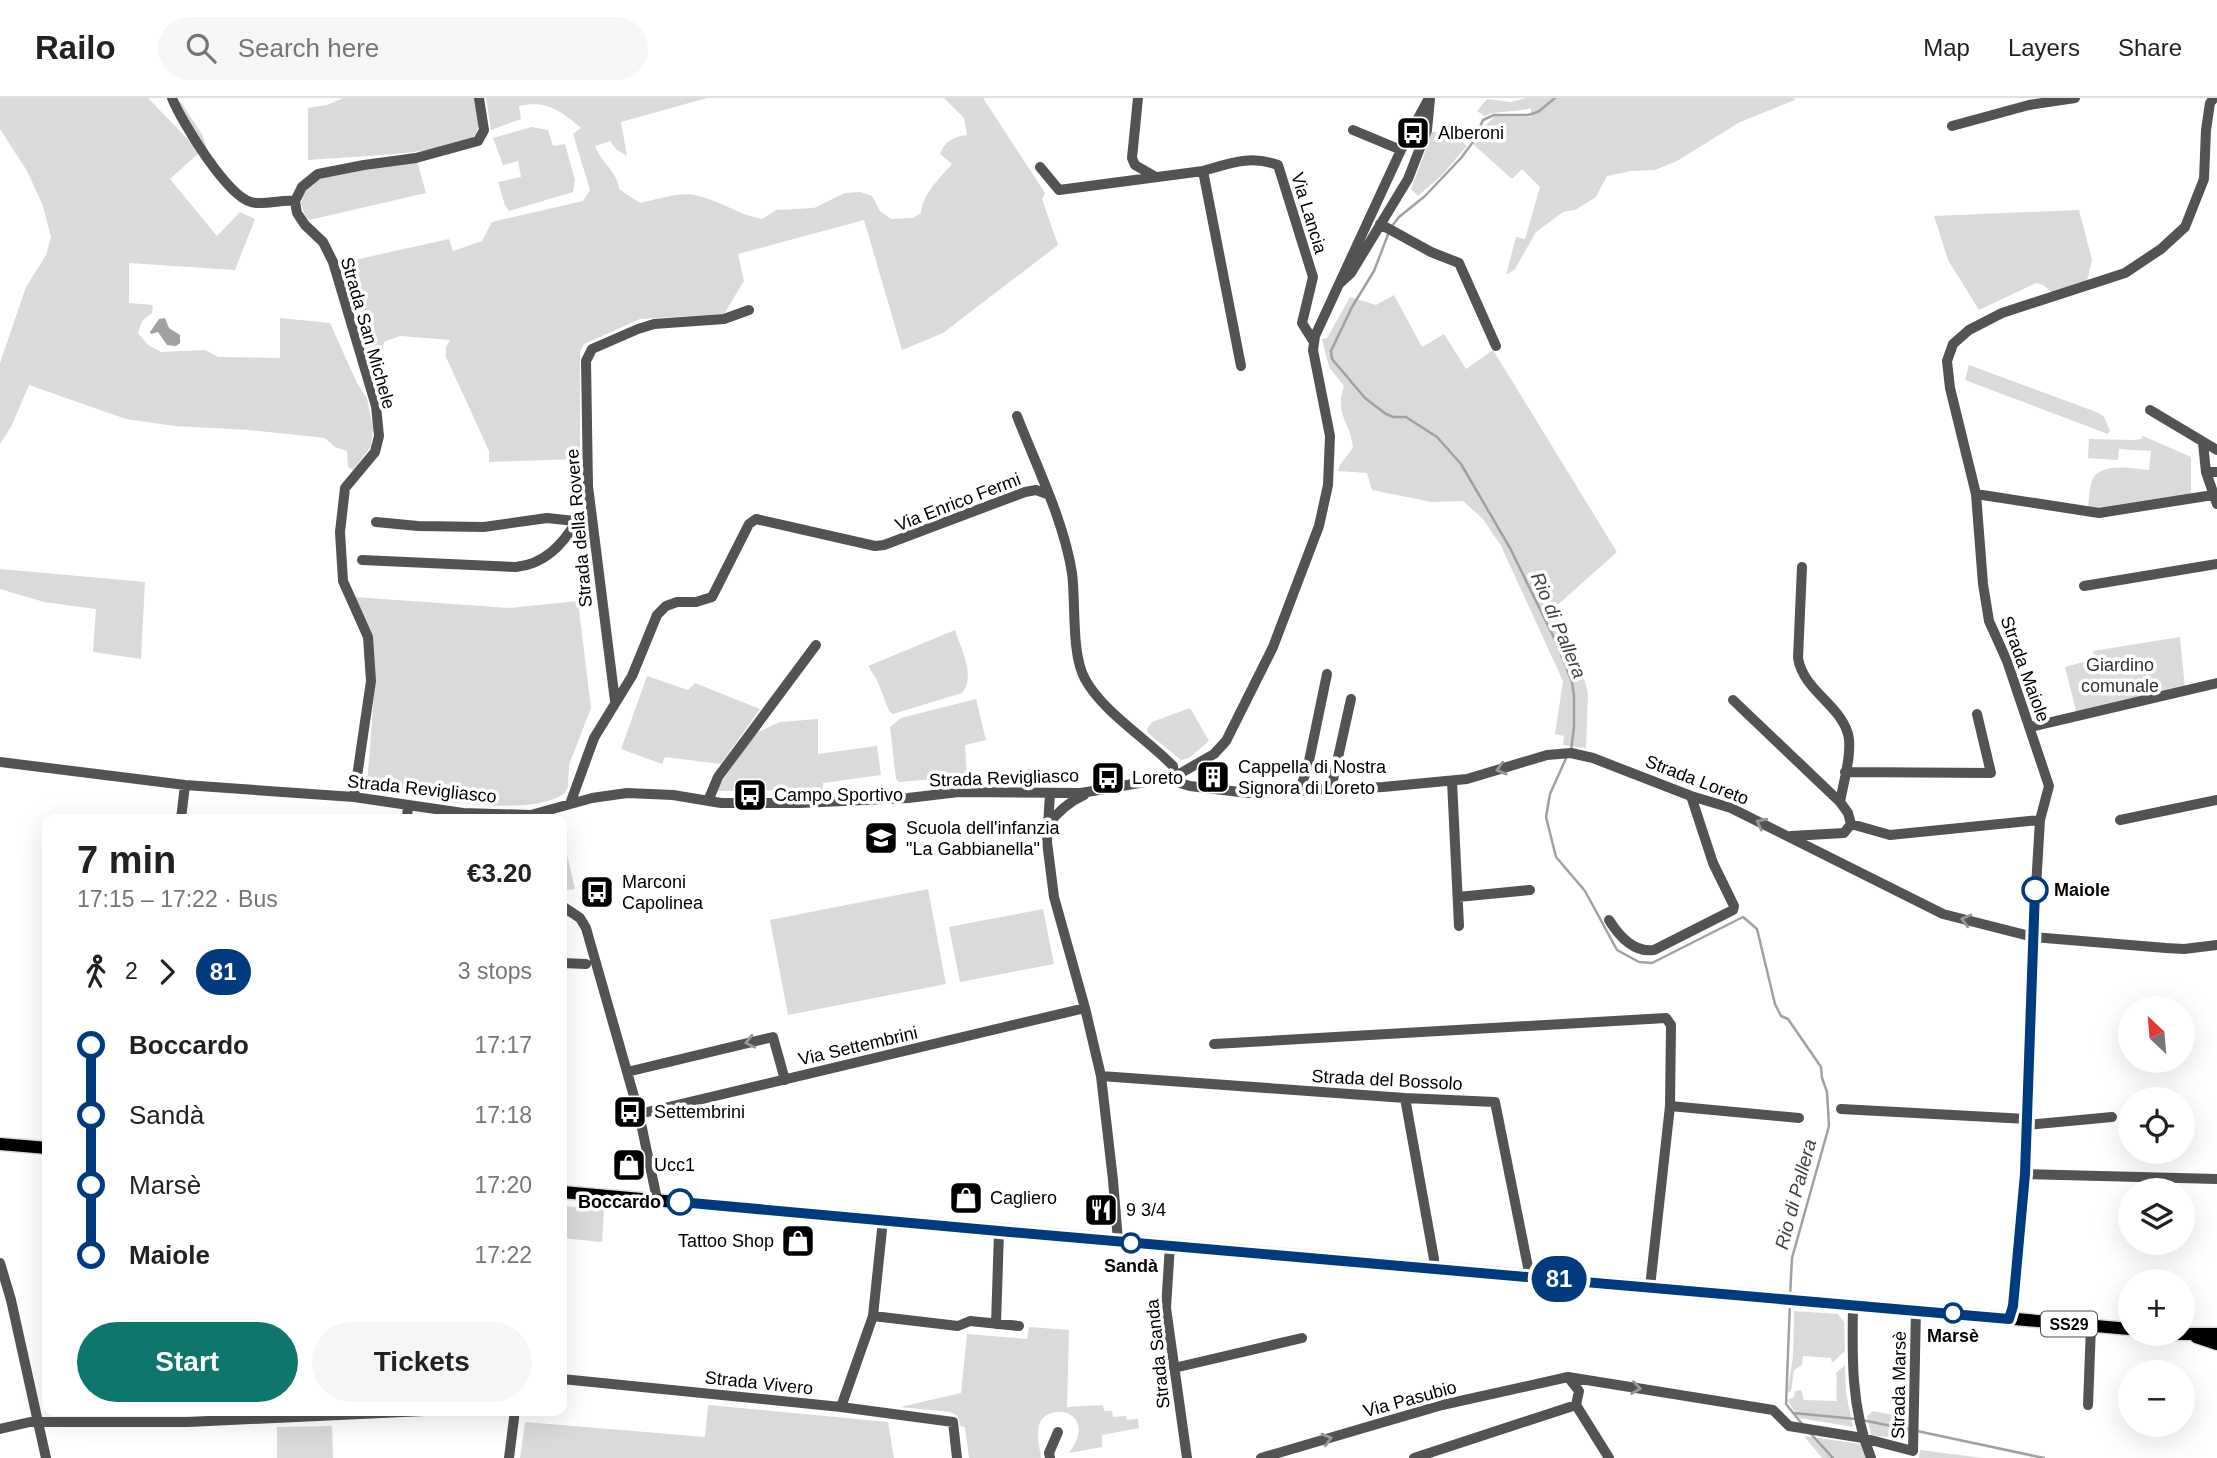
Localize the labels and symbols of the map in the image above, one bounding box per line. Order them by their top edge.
bus stop icon: Alberoni [1394,114,1432,152]
place label: Alberoni [1438,123,1504,143]
street label: Via Lancia [1287,170,1331,257]
street label: Strada San Michele [337,255,399,411]
street label: Strada della Rovere [562,448,596,608]
street label: Via Enrico Fermi [892,469,1024,535]
water label: Rio di Pallera [1527,569,1590,681]
street label: Strada Maiole [1997,613,2053,725]
park label: Giardino comunale [2081,655,2159,696]
street label: Strada Loreto [1642,751,1752,809]
place label: Cappella di Nostra Signora di Loreto [1238,757,1387,798]
building icon: Cappella di Nostra Signora di Loreto [1194,758,1232,796]
bus stop icon: Loreto [1089,759,1127,797]
one-way arrow [1495,760,1507,775]
street label: Strada Revigliasco [929,765,1079,791]
place label: Loreto [1132,768,1183,788]
street label: Strada Revigliasco [346,771,498,807]
bus stop icon: Campo Sportivo [731,776,769,814]
place label: Campo Sportivo [774,785,903,805]
place label: Scuola dell'infanzia "La Gabbianella" [906,818,1061,859]
one-way arrow [1756,818,1768,832]
school or university icon: Scuola dell'infanzia "La Gabbianella" [862,819,900,857]
place label: Marconi Capolinea [622,872,704,913]
bus stop icon: Marconi Capolinea [578,873,616,911]
marker: Maiole [2022,877,2048,903]
place label: Maiole [2054,880,2110,900]
one-way arrow [1961,914,1973,928]
north arrow [2118,996,2194,1073]
street label: Via Settembrini [796,1023,920,1069]
one-way arrow [744,1034,756,1048]
street label: Strada del Bossolo [1311,1066,1463,1094]
bus stop icon: Settembrini [611,1093,649,1131]
place label: Settembrini [654,1102,745,1122]
water label: Rio di Pallera [1771,1137,1820,1251]
shop icon: Ucc1 [610,1146,648,1184]
place label: Ucc1 [654,1155,695,1175]
shop icon: Cagliero [947,1179,985,1217]
place label: Cagliero [990,1188,1057,1208]
marker: Boccardo [667,1189,693,1215]
restaurant icon: 9 3/4 [1082,1191,1120,1229]
place label: Boccardo [578,1192,661,1212]
place label: 9 3/4 [1126,1200,1166,1220]
shop icon: Tattoo Shop [779,1222,817,1260]
place label: Tattoo Shop [678,1231,774,1251]
marker: Sandà [1121,1233,1141,1253]
place label: Sandà [1104,1256,1159,1276]
line badge: 81 [1528,1256,1590,1302]
street label: Strada Sanda [1142,1297,1174,1410]
marker: Marsè [1943,1303,1963,1323]
road number: SS29 [2041,1312,2097,1336]
place label: Marsè [1927,1326,1979,1346]
street label: Strada Marsè [1888,1331,1910,1439]
street label: Strada Vivero [704,1367,814,1399]
street label: Via Pasubio [1361,1377,1459,1421]
one-way arrow [1630,1380,1641,1395]
one-way arrow [1320,1433,1332,1447]

